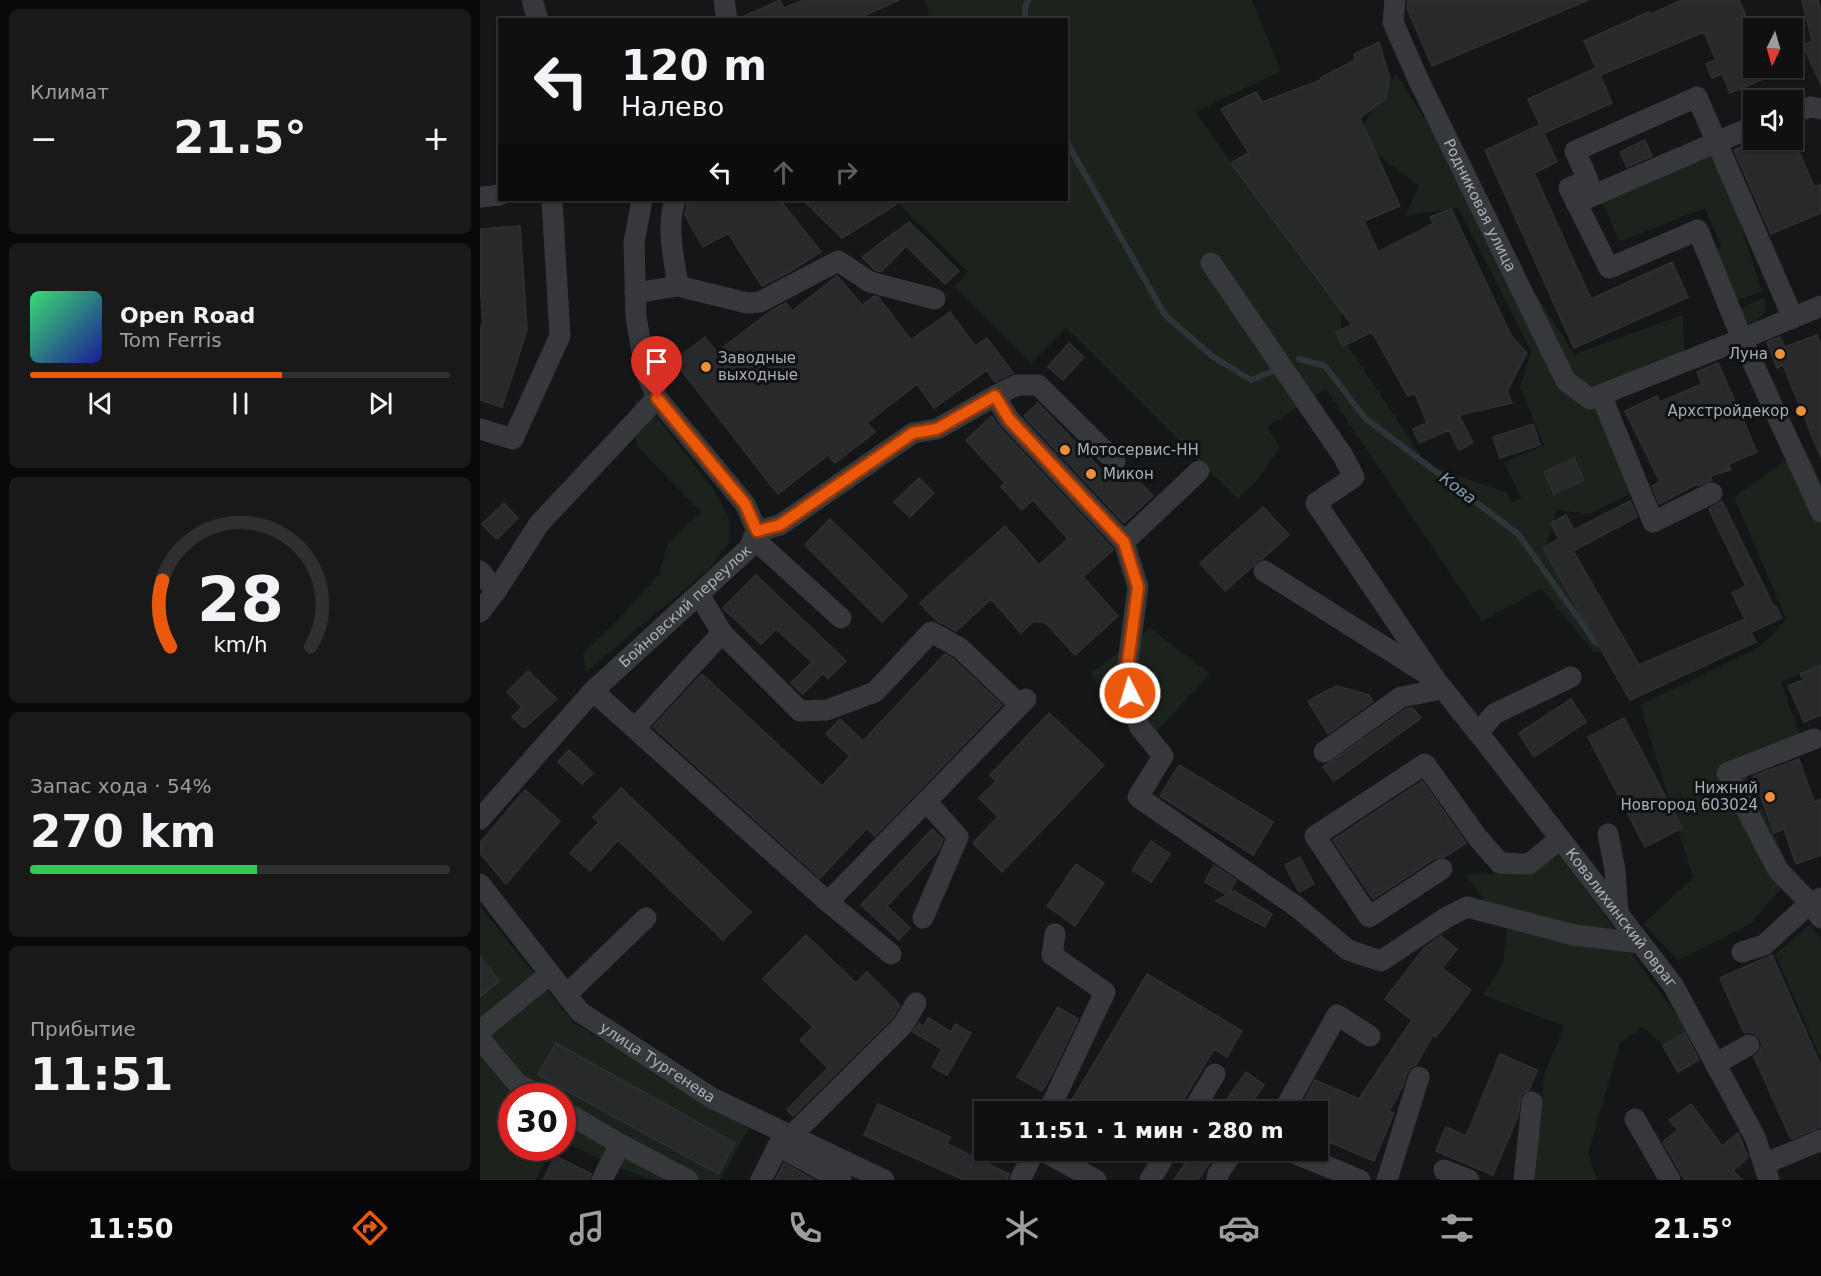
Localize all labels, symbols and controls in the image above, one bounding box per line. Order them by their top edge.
north arrow [1743,18,1803,78]
map controls [1743,18,1803,150]
text: 120 m [621,41,767,90]
icon: left [522,42,600,120]
text: Климат [30,80,109,104]
button: sound [1743,90,1803,150]
text: Налево [621,91,724,122]
text: 21.5° [173,111,307,164]
text: − [30,119,58,158]
text: + [422,119,450,158]
street label: Родниковая улица [1440,136,1520,275]
icon: left [704,156,737,189]
icon: ahead [767,156,800,189]
icon: right [830,156,863,189]
text: Open Road [120,303,255,328]
text: Tom Ferris [120,328,222,352]
pin [631,336,682,398]
icon: arrive [640,345,673,378]
place label: Луна [1729,345,1768,363]
marker: Луна [1773,347,1787,361]
place label: Заводные выходные [718,349,798,384]
marker: Заводные выходные [699,360,713,374]
icon: previous [84,387,117,420]
icon: pause [224,387,257,420]
icon: next [364,387,397,420]
place label: Архстройдекор [1668,402,1789,420]
marker: Архстройдекор [1794,404,1808,418]
place label: Мотосервис-НН [1077,441,1199,459]
marker: Мотосервис-НН [1058,443,1072,457]
place label: Микон [1103,465,1154,483]
marker: Микон [1084,467,1098,481]
water label: Кова [1436,468,1480,508]
street label: Бойновский переулок [615,541,755,672]
text: 28 [197,563,283,636]
text: km/h [213,632,267,657]
position arrow [1098,661,1162,725]
text: Запас хода · 54% [30,774,211,798]
place label: Нижний Новгород 603024 [1621,779,1758,814]
marker: Нижний Новгород 603024 [1763,790,1777,804]
text: 270 km [30,805,216,858]
street label: Ковалихинский овраг [1562,844,1681,992]
text: Прибытие [30,1017,136,1041]
street label: улица Тургенева [596,1018,719,1107]
text: 11:51 [30,1048,173,1101]
speed limit sign: 30 [498,1083,576,1161]
text: 11:51 · 1 мин · 280 m [1018,1118,1284,1143]
icon: directions [349,1207,391,1249]
icon: music [566,1207,608,1249]
icon: phone [784,1207,826,1249]
icon: climate [1001,1207,1043,1249]
icon: car [1218,1207,1260,1249]
icon: filters [1436,1207,1478,1249]
text: 11:50 [88,1213,174,1244]
text: 21.5° [1653,1213,1733,1244]

